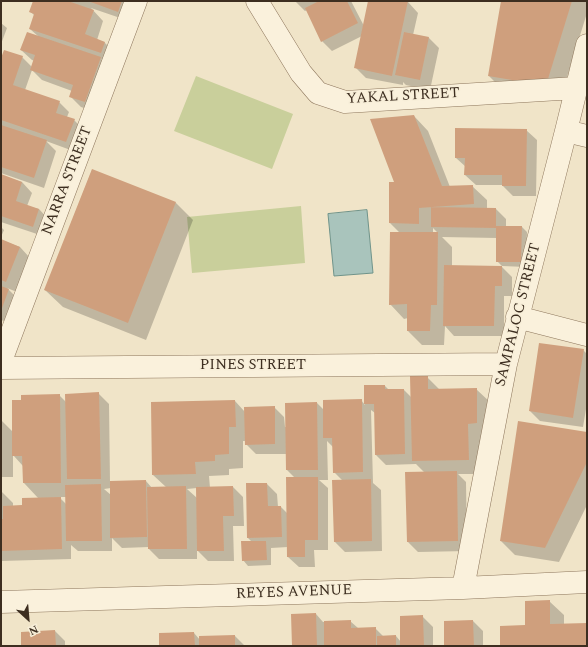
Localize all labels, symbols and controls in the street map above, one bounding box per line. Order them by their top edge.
street label: YAKAL STREET [346,85,460,109]
street label: NARRA STREET [39,124,97,238]
street label: SAMPALOC STREET [492,241,546,389]
street label: PINES STREET [200,357,306,375]
street label: REYES AVENUE [236,582,352,604]
north arrow [8,599,48,639]
text: N [26,621,41,640]

